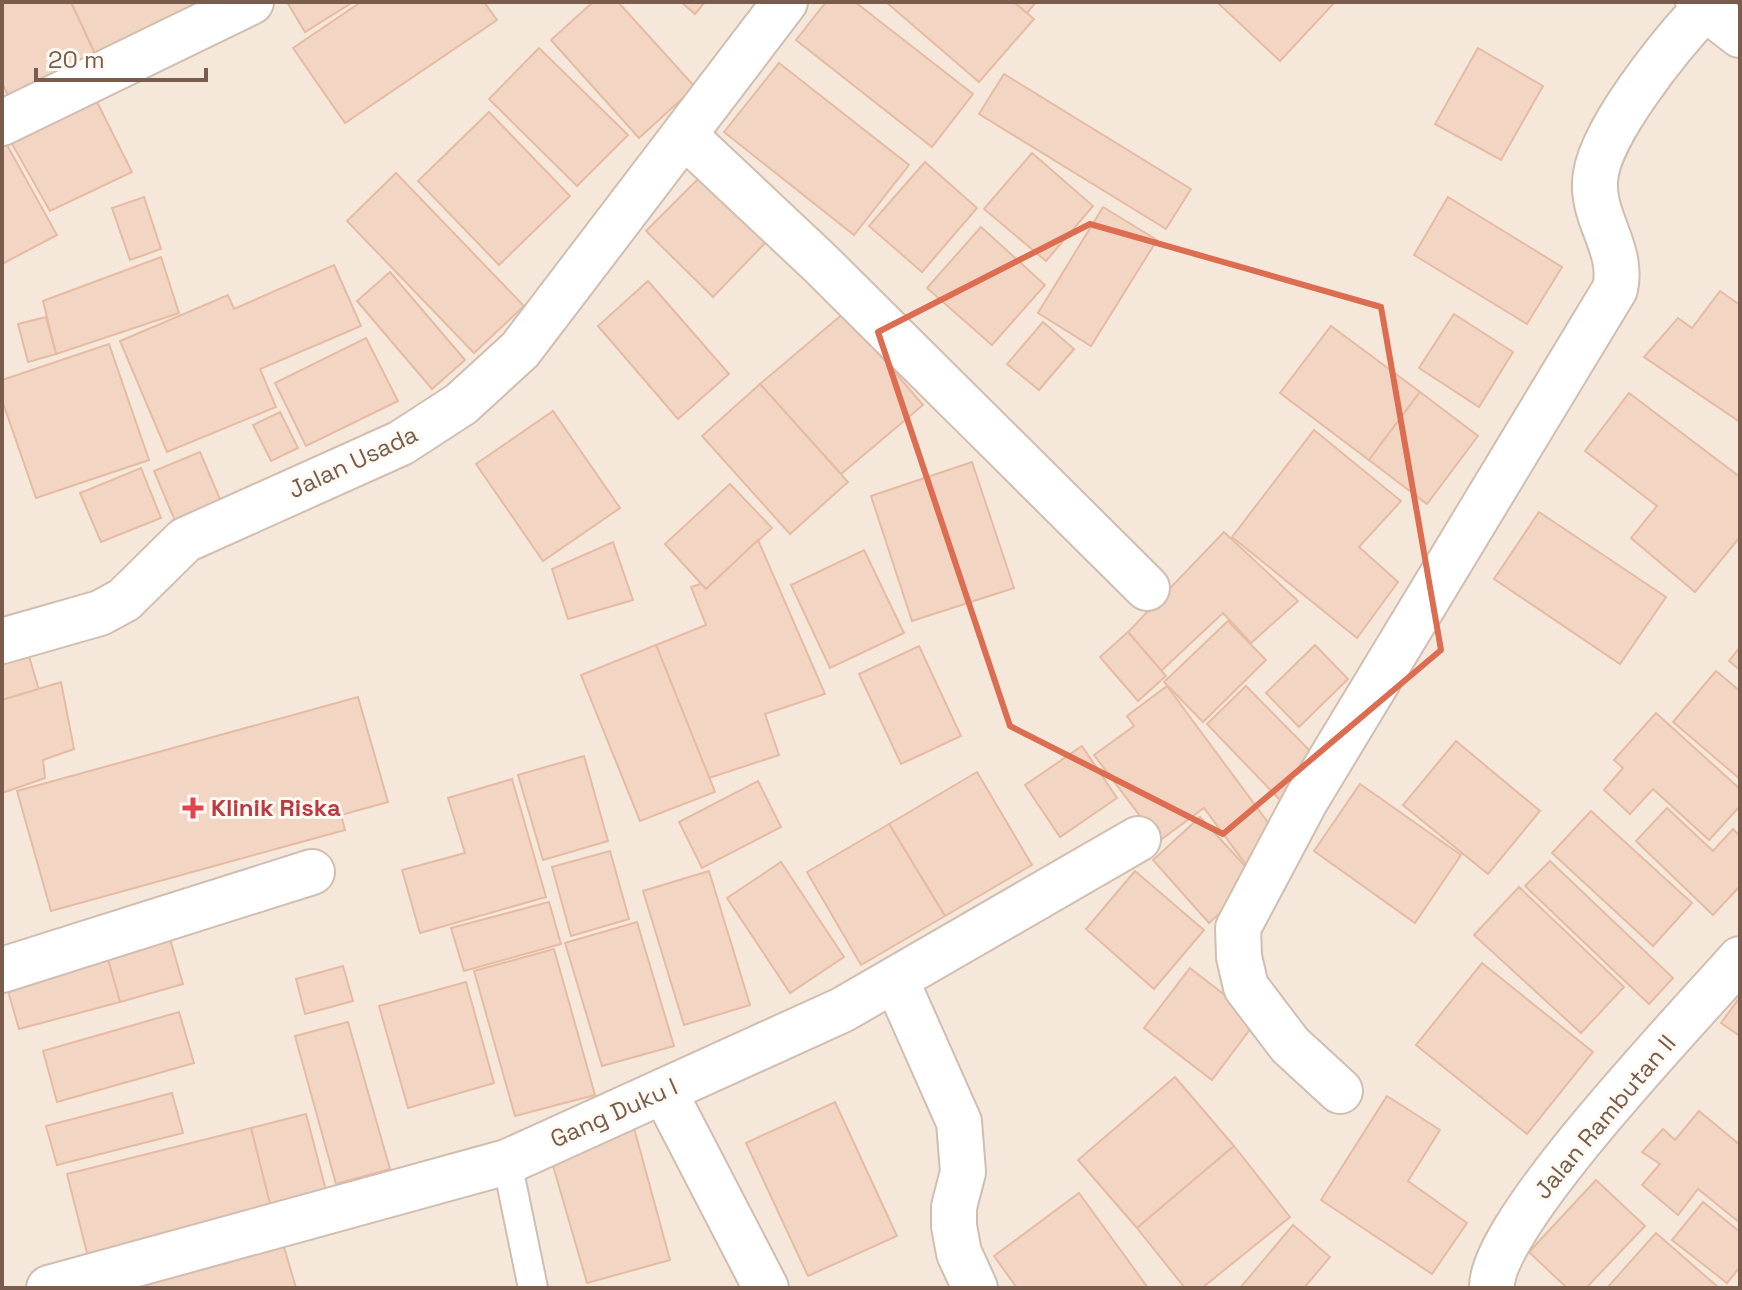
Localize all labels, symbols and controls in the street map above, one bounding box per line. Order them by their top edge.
scale bar [36,32,206,82]
text: 20 m [48,44,105,75]
street label: Jalan Usada [283,418,423,505]
place label: Klinik Riska [211,792,341,823]
marker: Klinik Riska [182,797,204,819]
street label: Jalan Rambutan II [1527,1028,1682,1205]
street label: Gang Duku I [545,1071,682,1154]

